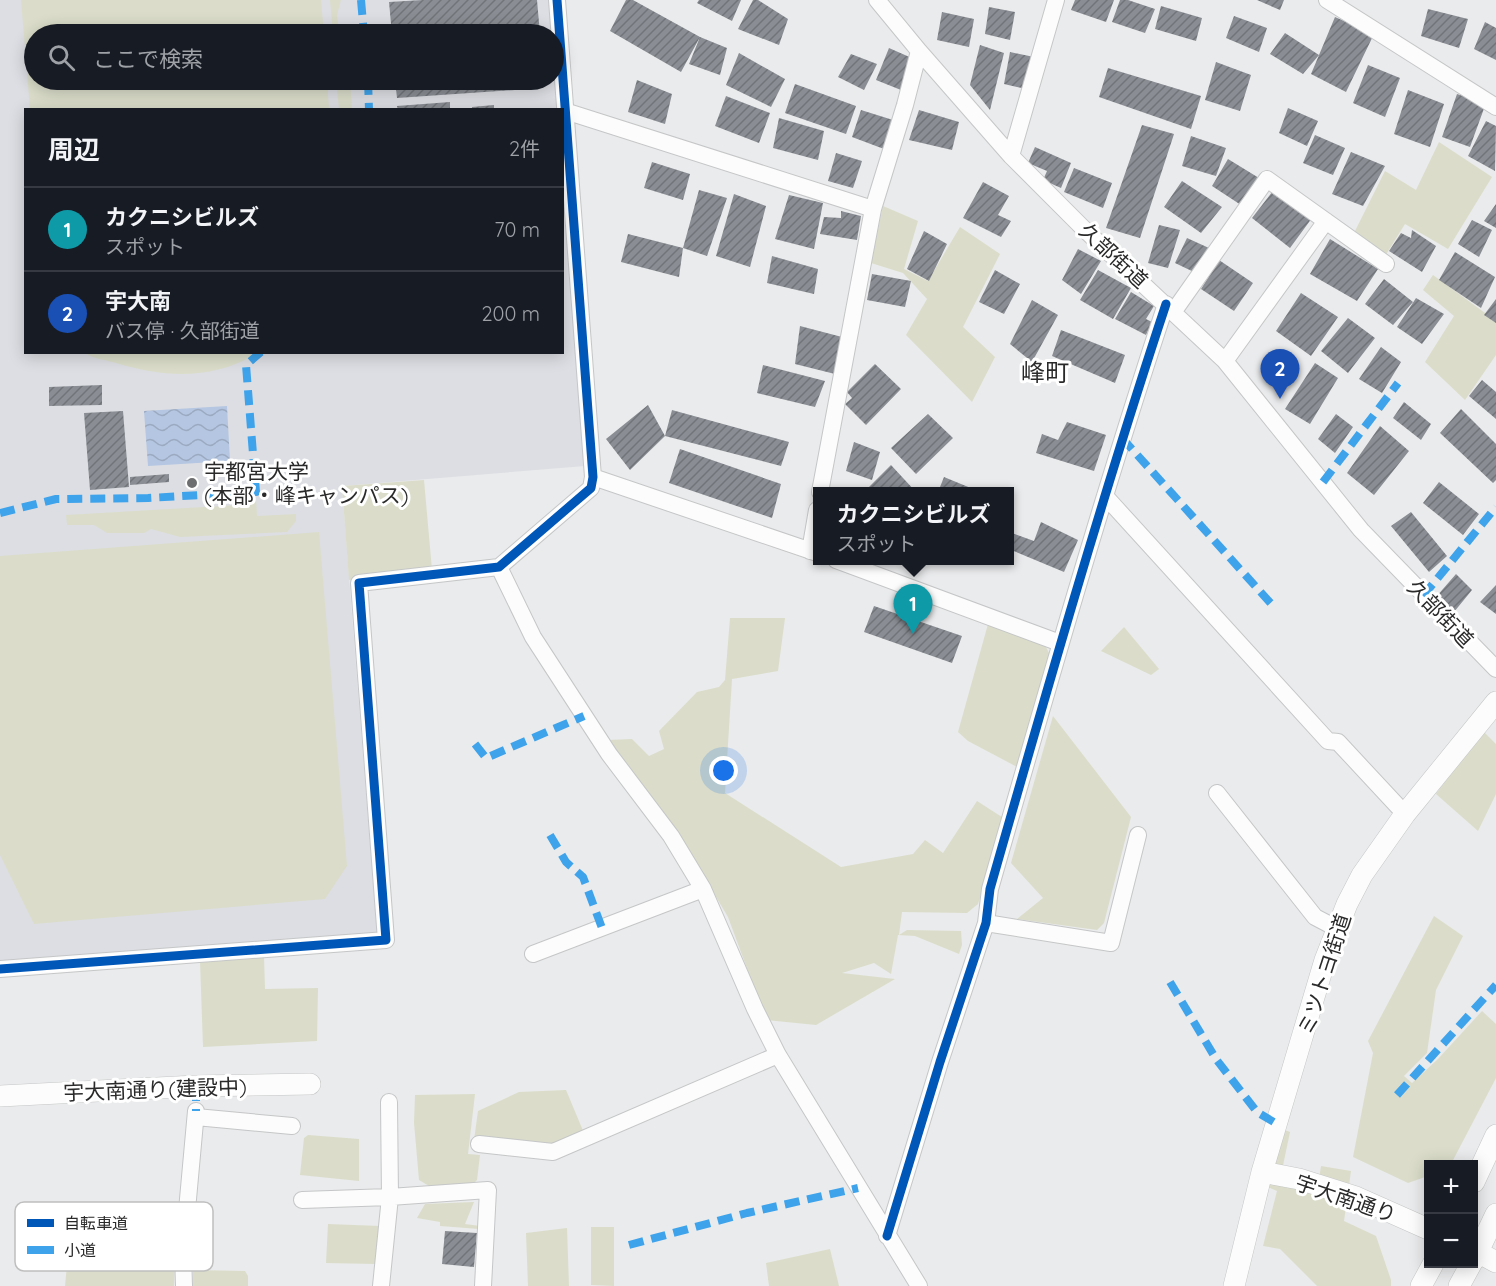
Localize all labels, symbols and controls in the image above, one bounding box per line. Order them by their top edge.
search box [24,24,564,90]
icon: search [45,41,78,74]
text: ここで検索 [93,45,203,73]
text: 周辺 [48,133,100,166]
text: 2件 [509,136,540,161]
text: カクニシビルズ [105,203,259,231]
text: 1 [64,217,71,242]
text: 70 m [494,217,540,242]
street label: 久部街道 [1074,217,1154,293]
text: スポット [105,234,185,259]
text: 宇大南 [105,287,171,315]
text: 2 [62,301,73,326]
text: 200 m [481,301,540,326]
text: バス停 · 久部街道 [105,318,260,343]
pin: 2 [1260,350,1300,399]
district label: 峰町 [1021,357,1069,387]
place label: 宇都宮大学 (本部・峰キャンパス) [204,458,409,508]
marker: 宇都宮大学 (本部・峰キャンパス) [185,476,199,490]
popup [813,487,1014,565]
text: カクニシビルズ [836,500,991,528]
text: スポット [836,531,916,556]
street label: 久部街道 [1402,574,1480,652]
pin: 1 [894,584,932,634]
your location [709,756,738,785]
street label: ミツトヨ街道 [1292,910,1356,1038]
street label: 宇大南通り(建設中) [63,1073,247,1105]
map controls [1424,1160,1478,1268]
button: + [1424,1160,1478,1214]
street label: 宇大南通り [1292,1169,1400,1227]
legend [15,1202,213,1271]
text: 自転車道 [64,1213,128,1233]
button: − [1424,1214,1478,1268]
text: 小道 [64,1240,96,1260]

